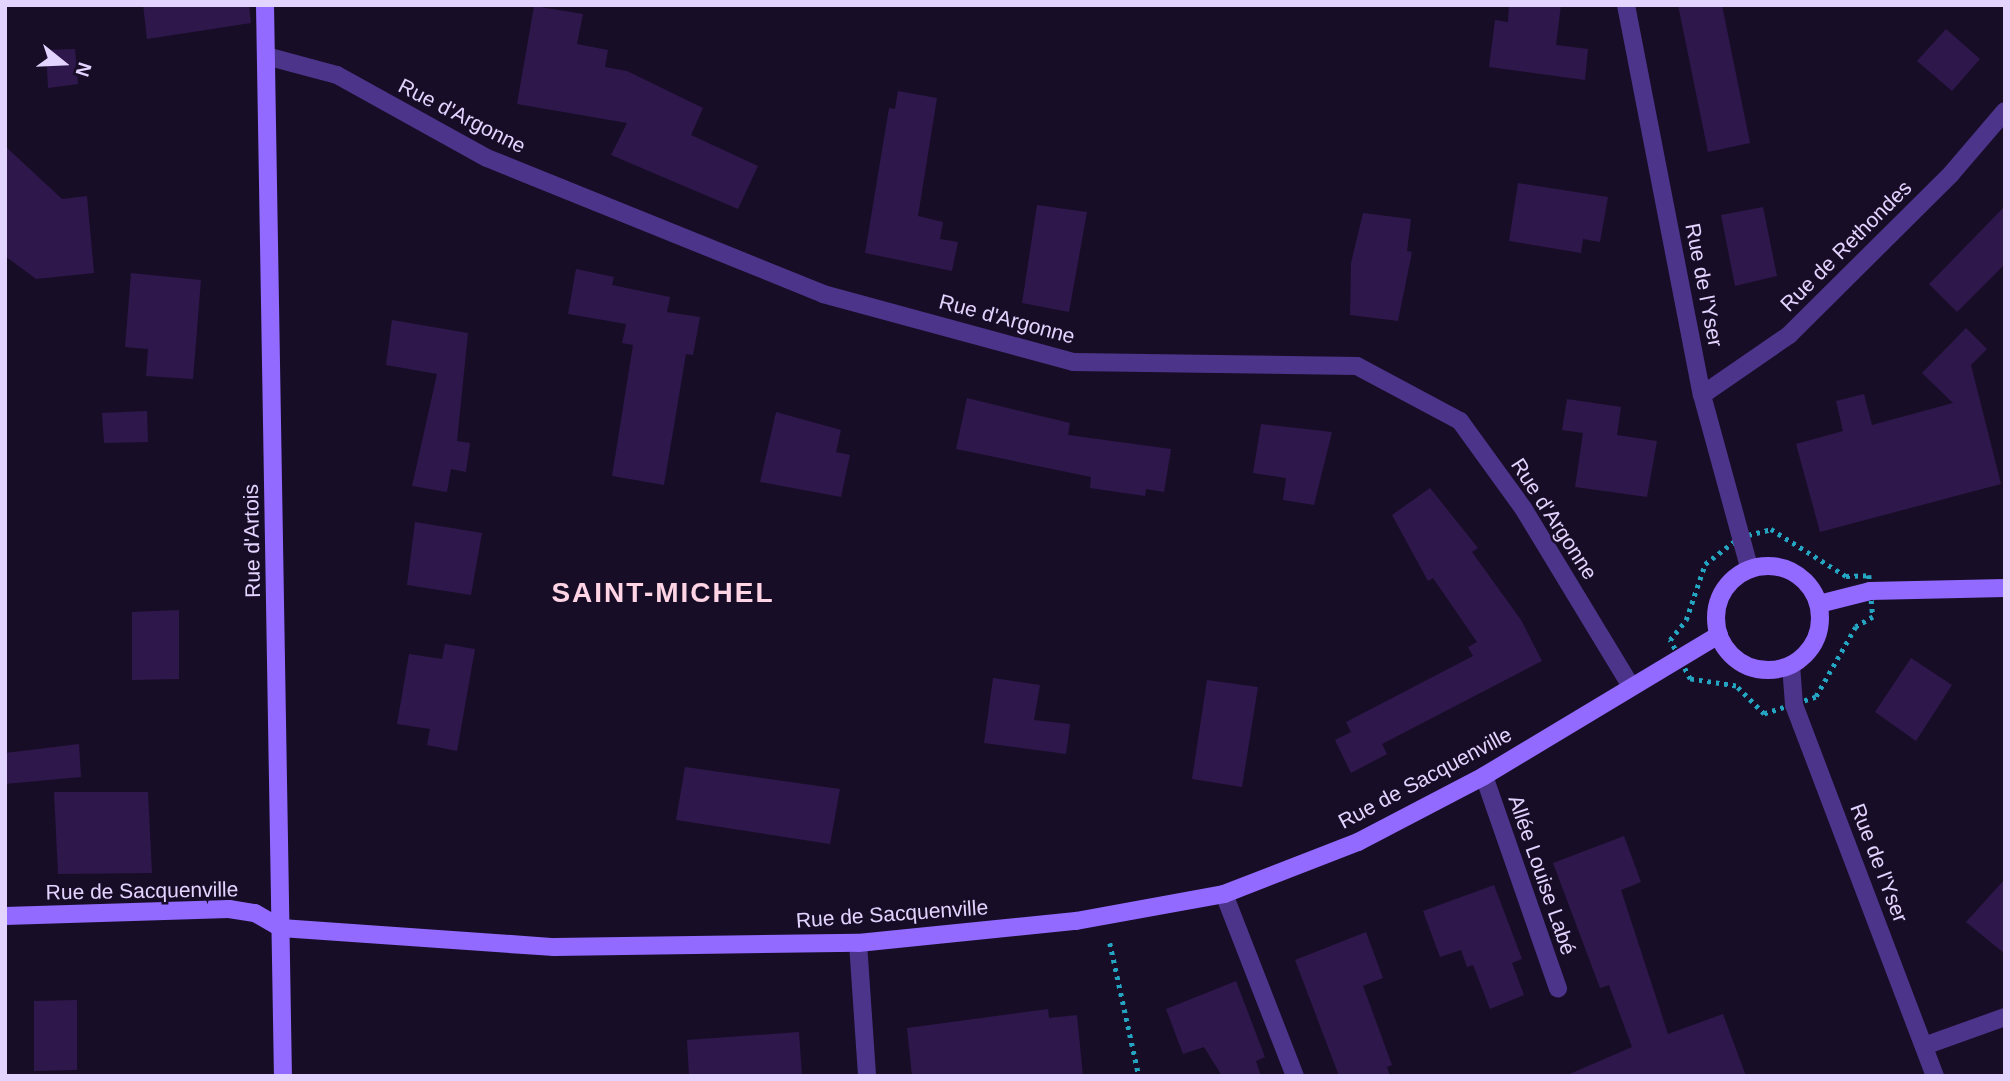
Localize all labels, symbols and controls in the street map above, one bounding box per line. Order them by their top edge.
north arrow [28,28,98,98]
text: N [71,60,96,79]
street label: Rue d'Argonne [394,73,530,159]
street label: Rue de Rethondes [1775,175,1917,317]
street label: Rue de l'Yser [1680,221,1728,349]
street label: Rue d'Argonne [936,289,1078,349]
street label: Rue d'Argonne [1505,454,1603,584]
street label: Rue d'Artois [238,484,266,598]
district label: SAINT-MICHEL [553,576,773,610]
street label: Rue de Sacquenville [1334,722,1516,834]
street label: Allée Louise Labé [1503,792,1581,958]
street label: Rue de l'Yser [1845,800,1913,926]
street label: Rue de Sacquenville [45,877,239,905]
street label: Rue de Sacquenville [795,895,989,933]

